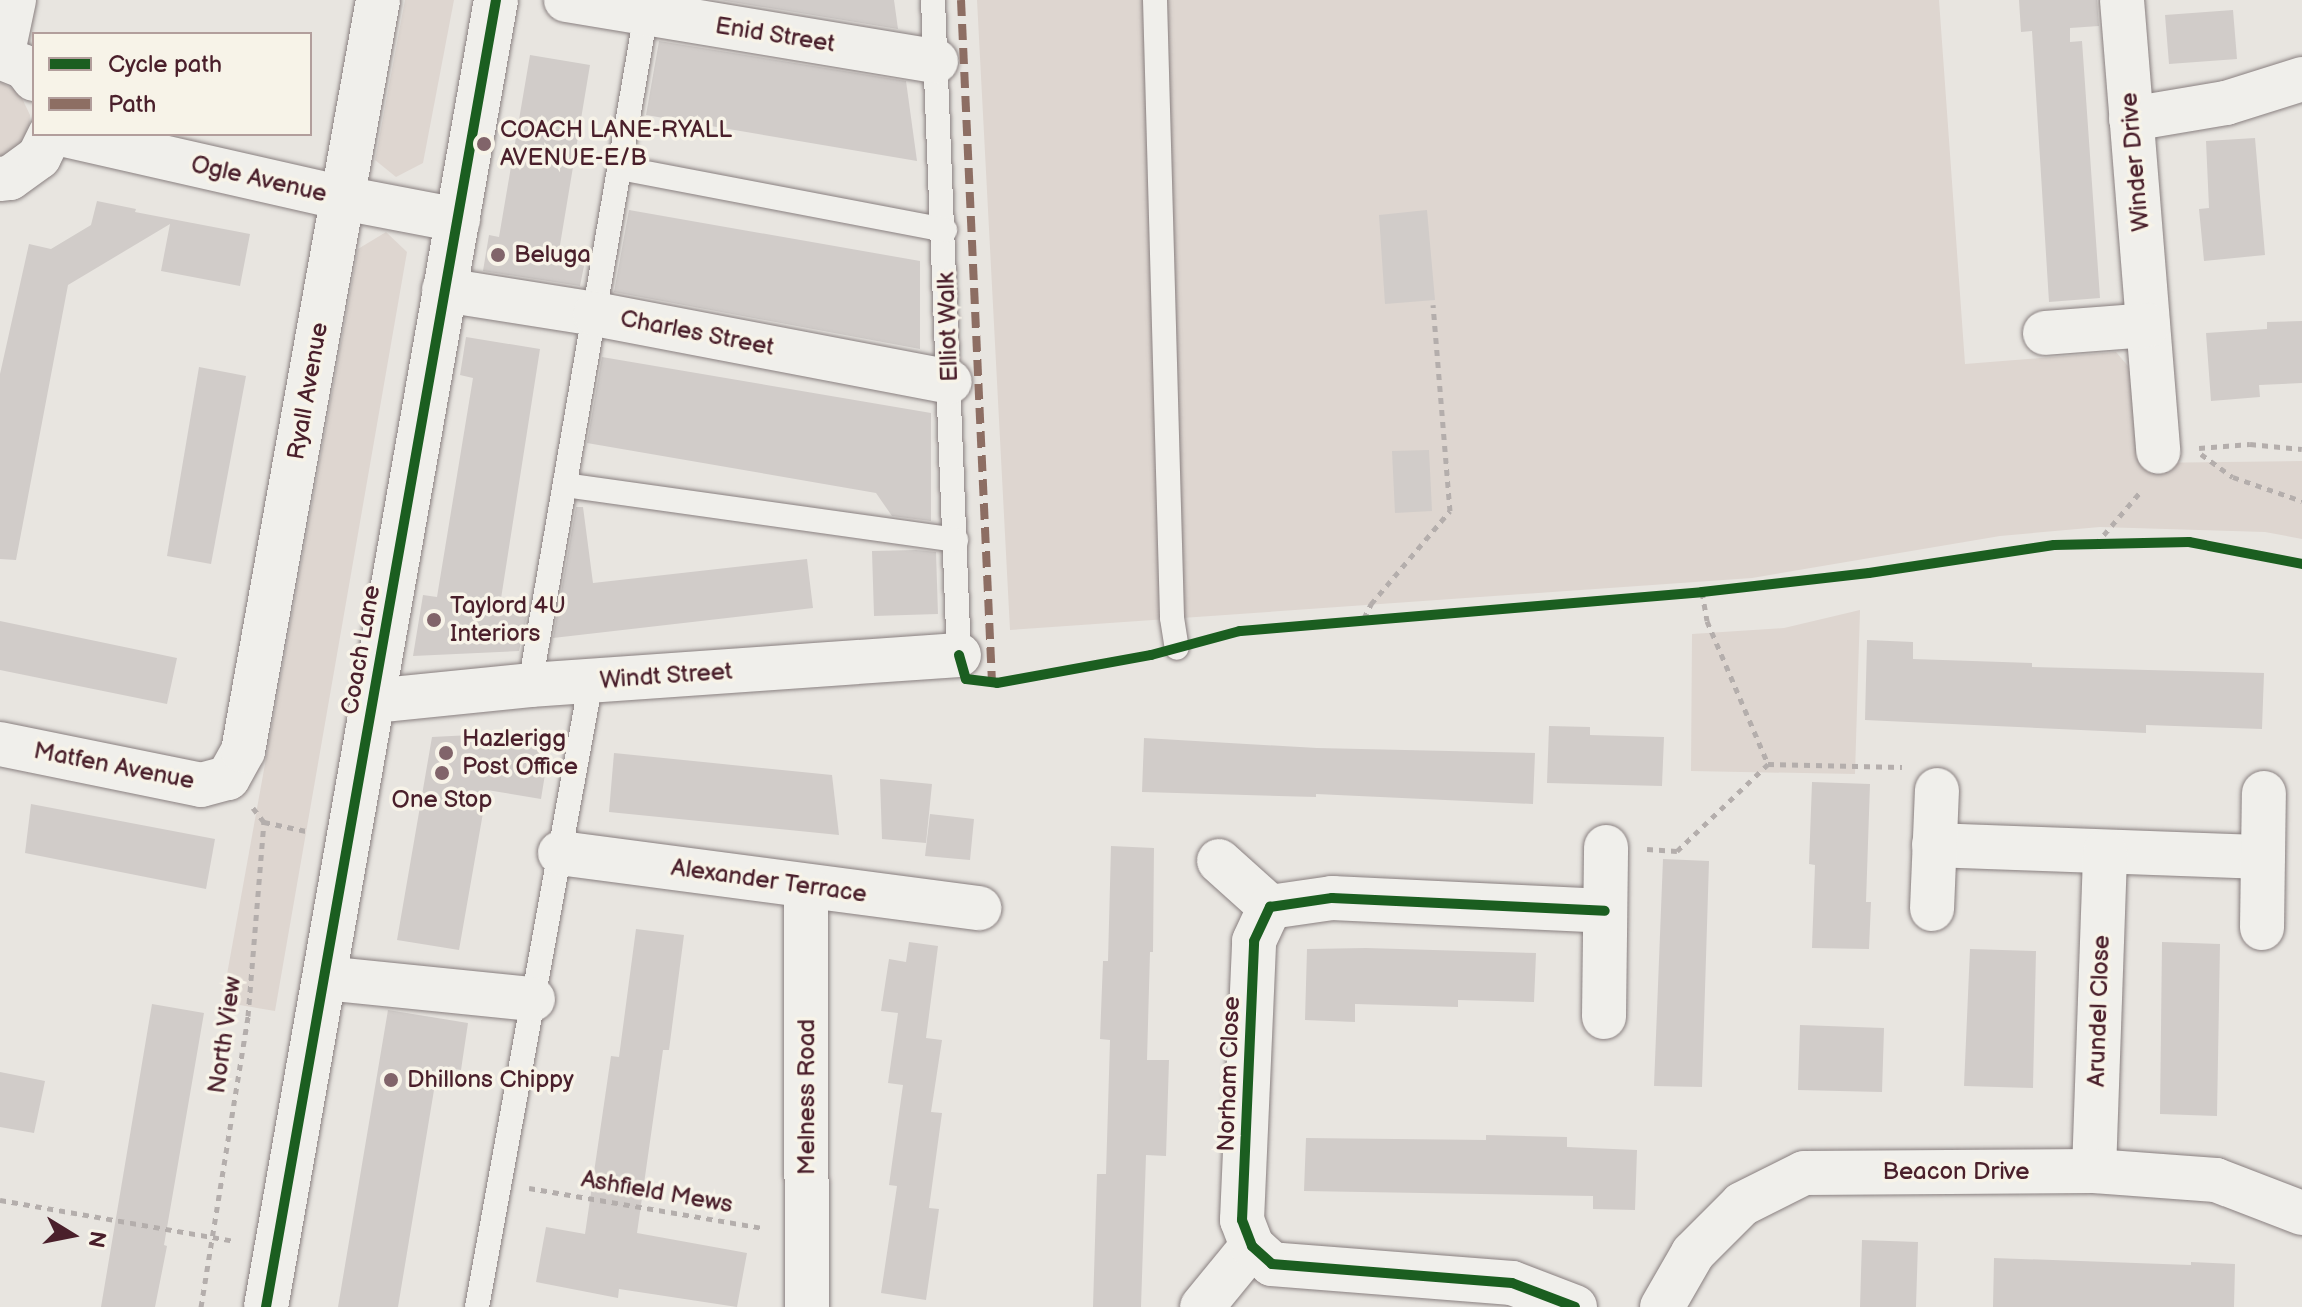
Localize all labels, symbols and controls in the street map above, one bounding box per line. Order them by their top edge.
street label: Enid Street [713,11,837,59]
legend [32,32,312,136]
text: Cycle path [108,50,222,79]
text: Path [108,90,156,119]
street label: Winder Drive [2115,91,2155,233]
place label: COACH LANE-RYALL AVENUE-E/B [500,116,732,172]
marker: COACH LANE-RYALL AVENUE-E/B [475,135,493,153]
street label: Ogle Avenue [188,149,330,209]
place label: Beluga [514,241,591,269]
marker: Beluga [489,246,507,264]
street label: Elliot Walk [932,271,964,383]
street label: Charles Street [618,304,776,362]
street label: Ryall Avenue [282,320,334,462]
street label: Coach Lane [335,583,387,717]
place label: Taylord 4U Interiors [450,592,566,648]
marker: Taylord 4U Interiors [425,611,443,629]
street label: Windt Street [598,657,734,695]
place label: Hazlerigg Post Office [462,725,578,781]
street label: Matfen Avenue [31,736,197,796]
marker: Hazlerigg Post Office [437,744,455,762]
marker: One Stop [433,764,451,782]
place label: One Stop [391,786,493,814]
street label: Alexander Terrace [669,853,869,909]
street label: Arundel Close [2082,935,2116,1087]
street label: North View [202,974,248,1096]
street label: Norham Close [1212,996,1246,1152]
street label: Melness Road [793,1019,821,1175]
place label: Dhillons Chippy [407,1066,574,1094]
marker: Dhillons Chippy [382,1071,400,1089]
street label: Beacon Drive [1882,1158,2030,1186]
street label: Ashfield Mews [579,1165,735,1219]
north arrow [32,1195,112,1275]
text: N [81,1229,111,1250]

